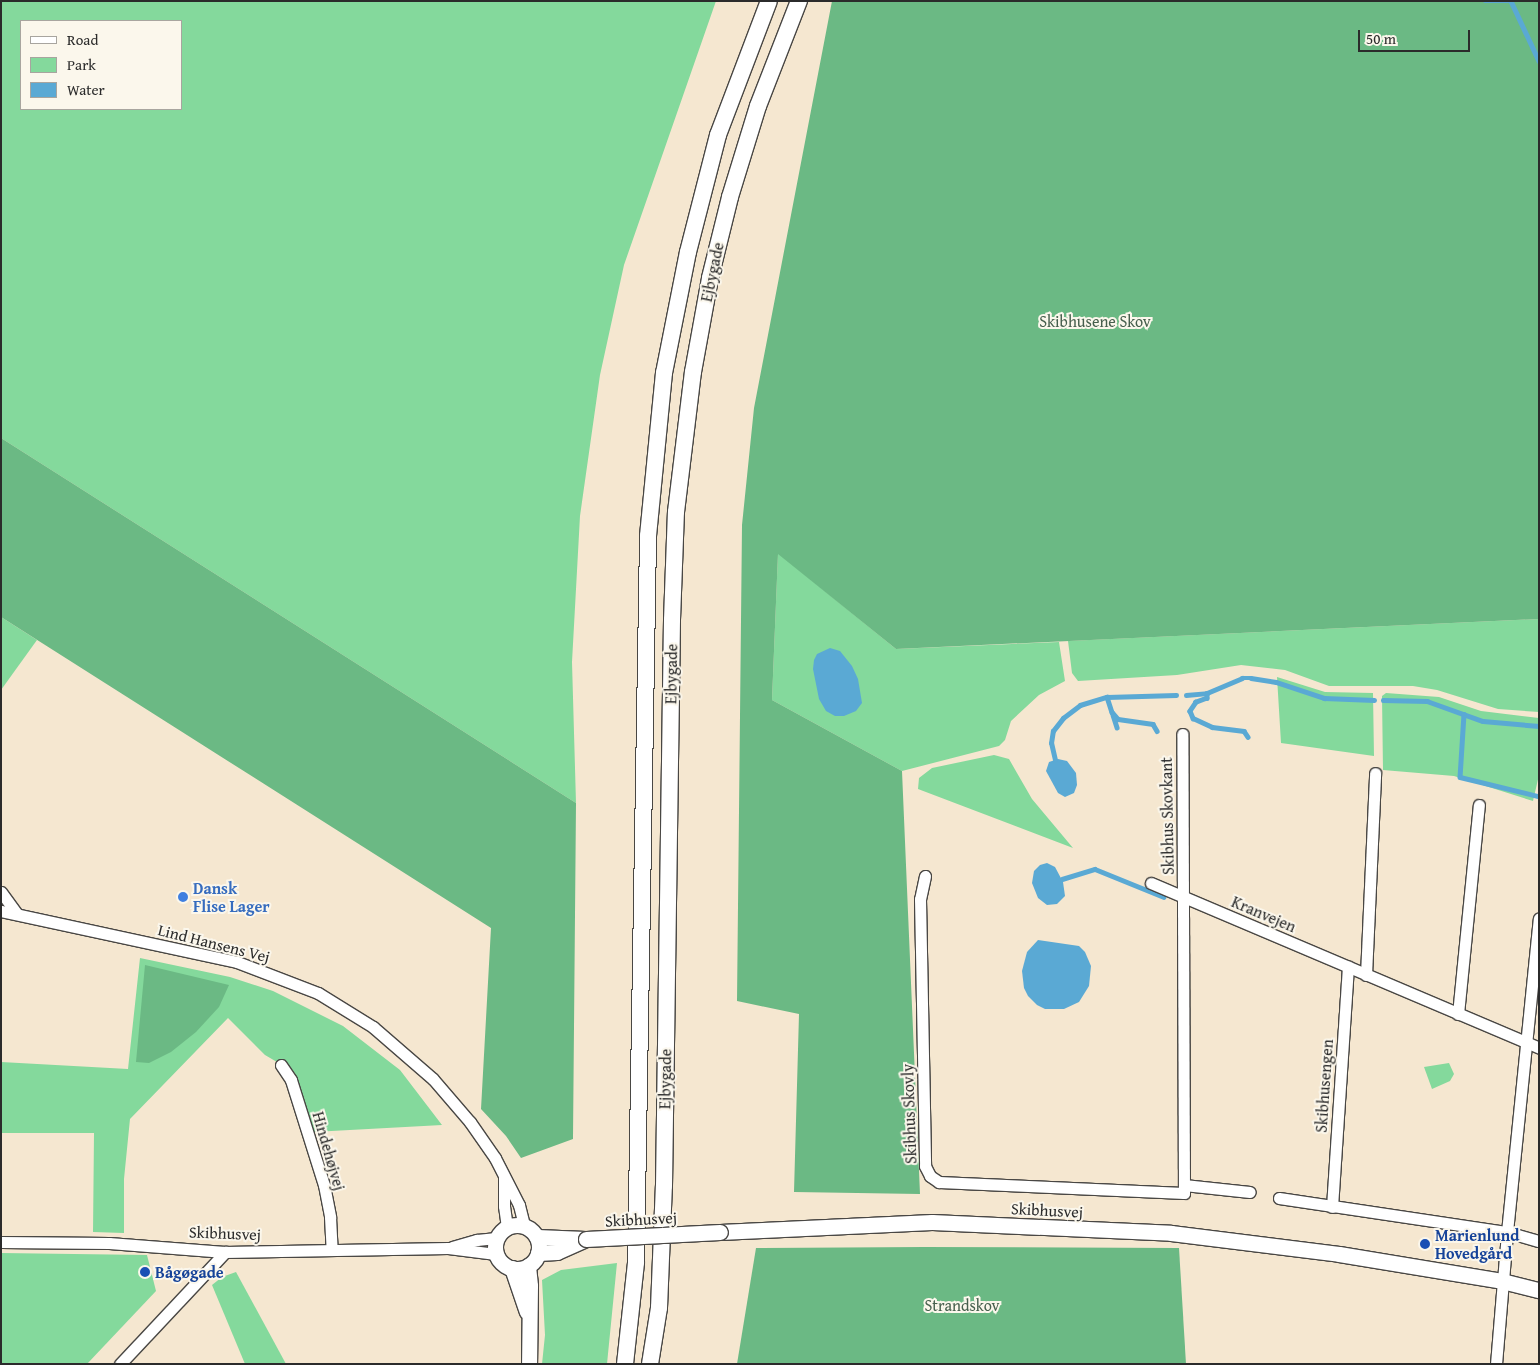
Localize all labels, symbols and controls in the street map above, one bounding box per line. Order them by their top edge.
legend [20,20,182,110]
scale bar [1360,20,1472,52]
text: 50 m [1366,28,1396,49]
text: Road [67,29,98,50]
text: Park [67,54,96,75]
text: Water [67,79,105,100]
street label: Ejbygade [696,241,728,303]
park label: Skibhusene Skov [1039,311,1151,331]
street label: Ejbygade [661,644,681,704]
street label: Skibhus Skovkant [1156,757,1178,875]
place label: Dansk Flise Lager [193,878,270,916]
marker: Dansk Flise Lager [177,891,189,903]
street label: Kranvejen [1229,892,1299,936]
street label: Lind Hansens Vej [156,920,272,966]
street label: Skibhusengen [1311,1039,1337,1133]
street label: Ejbygade [655,1049,675,1109]
street label: Skibhus Skovly [898,1064,920,1164]
street label: Hindehøjvej [309,1109,349,1193]
street label: Skibhusvej [1011,1199,1083,1221]
street label: Skibhusvej [605,1208,677,1230]
street label: Skibhusvej [189,1222,261,1244]
place label: Marienlund Hovedgård [1435,1225,1519,1263]
marker: Marienlund Hovedgård [1419,1238,1431,1250]
place label: Bågøgade [155,1262,224,1282]
marker: Bågøgade [139,1266,151,1278]
park label: Strandskov [925,1295,999,1315]

